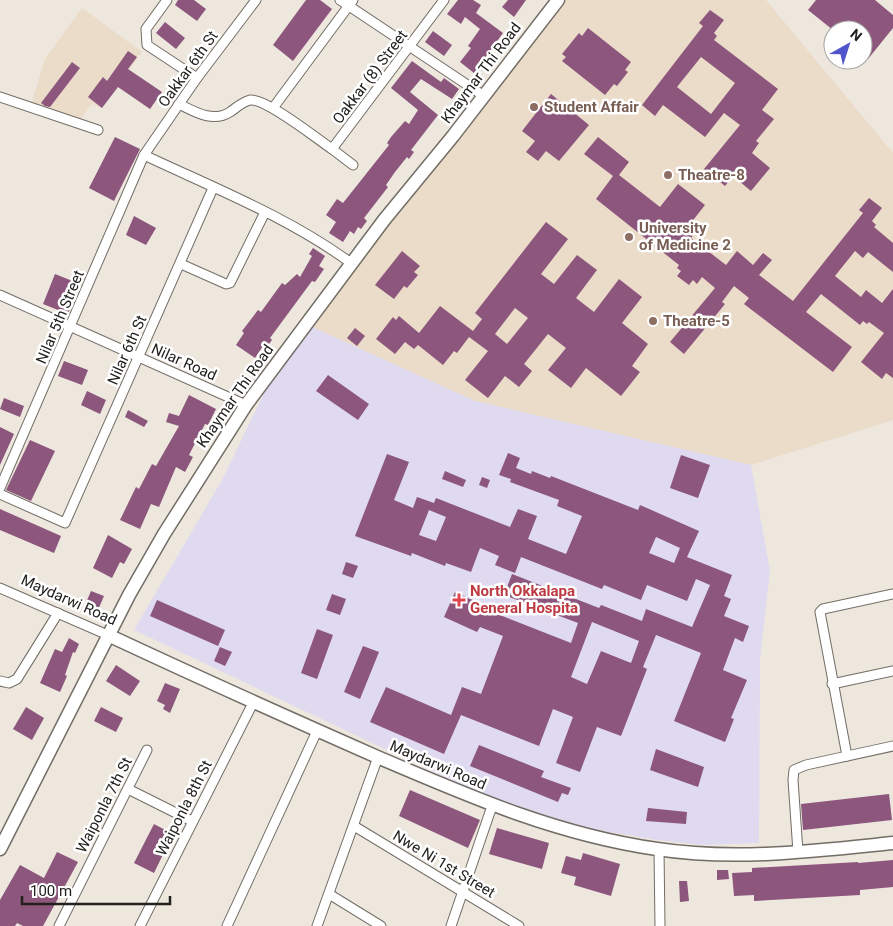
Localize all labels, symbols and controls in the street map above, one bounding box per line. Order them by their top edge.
street label: Khaymar Thi Road [437,19,525,127]
north arrow [823,20,873,70]
street label: Oakkar (8) Street [329,26,411,127]
text: N [847,26,865,44]
street label: Oakkar 6th St [154,27,222,111]
place label: Student Affair [544,98,639,116]
marker: Student Affair [528,101,540,113]
place label: Theatre-8 [678,166,745,184]
marker: Theatre-8 [662,169,674,181]
place label: University of Medicine 2 [639,219,731,254]
marker: University of Medicine 2 [623,231,635,243]
street label: Nilar 5th Street [32,267,88,366]
street label: Nilar 6th St [104,312,150,388]
place label: Theatre-5 [663,312,730,330]
marker: Theatre-5 [647,315,659,327]
street label: Nilar Road [149,340,219,384]
street label: Khaymar Thi Road [193,341,277,451]
street label: Maydarwi Road [18,571,120,629]
place label: North Okkalapa General Hospita [470,582,578,617]
marker: North Okkalapa General Hospita [452,593,466,607]
street label: Maydarwi Road [387,737,489,793]
street label: Waiponla 7th St [72,754,136,856]
street label: Waiponla 8th St [152,757,216,859]
street label: Nwe Ni 1st Street [390,826,498,902]
scale bar [22,874,170,906]
text: 100 m [30,882,72,900]

